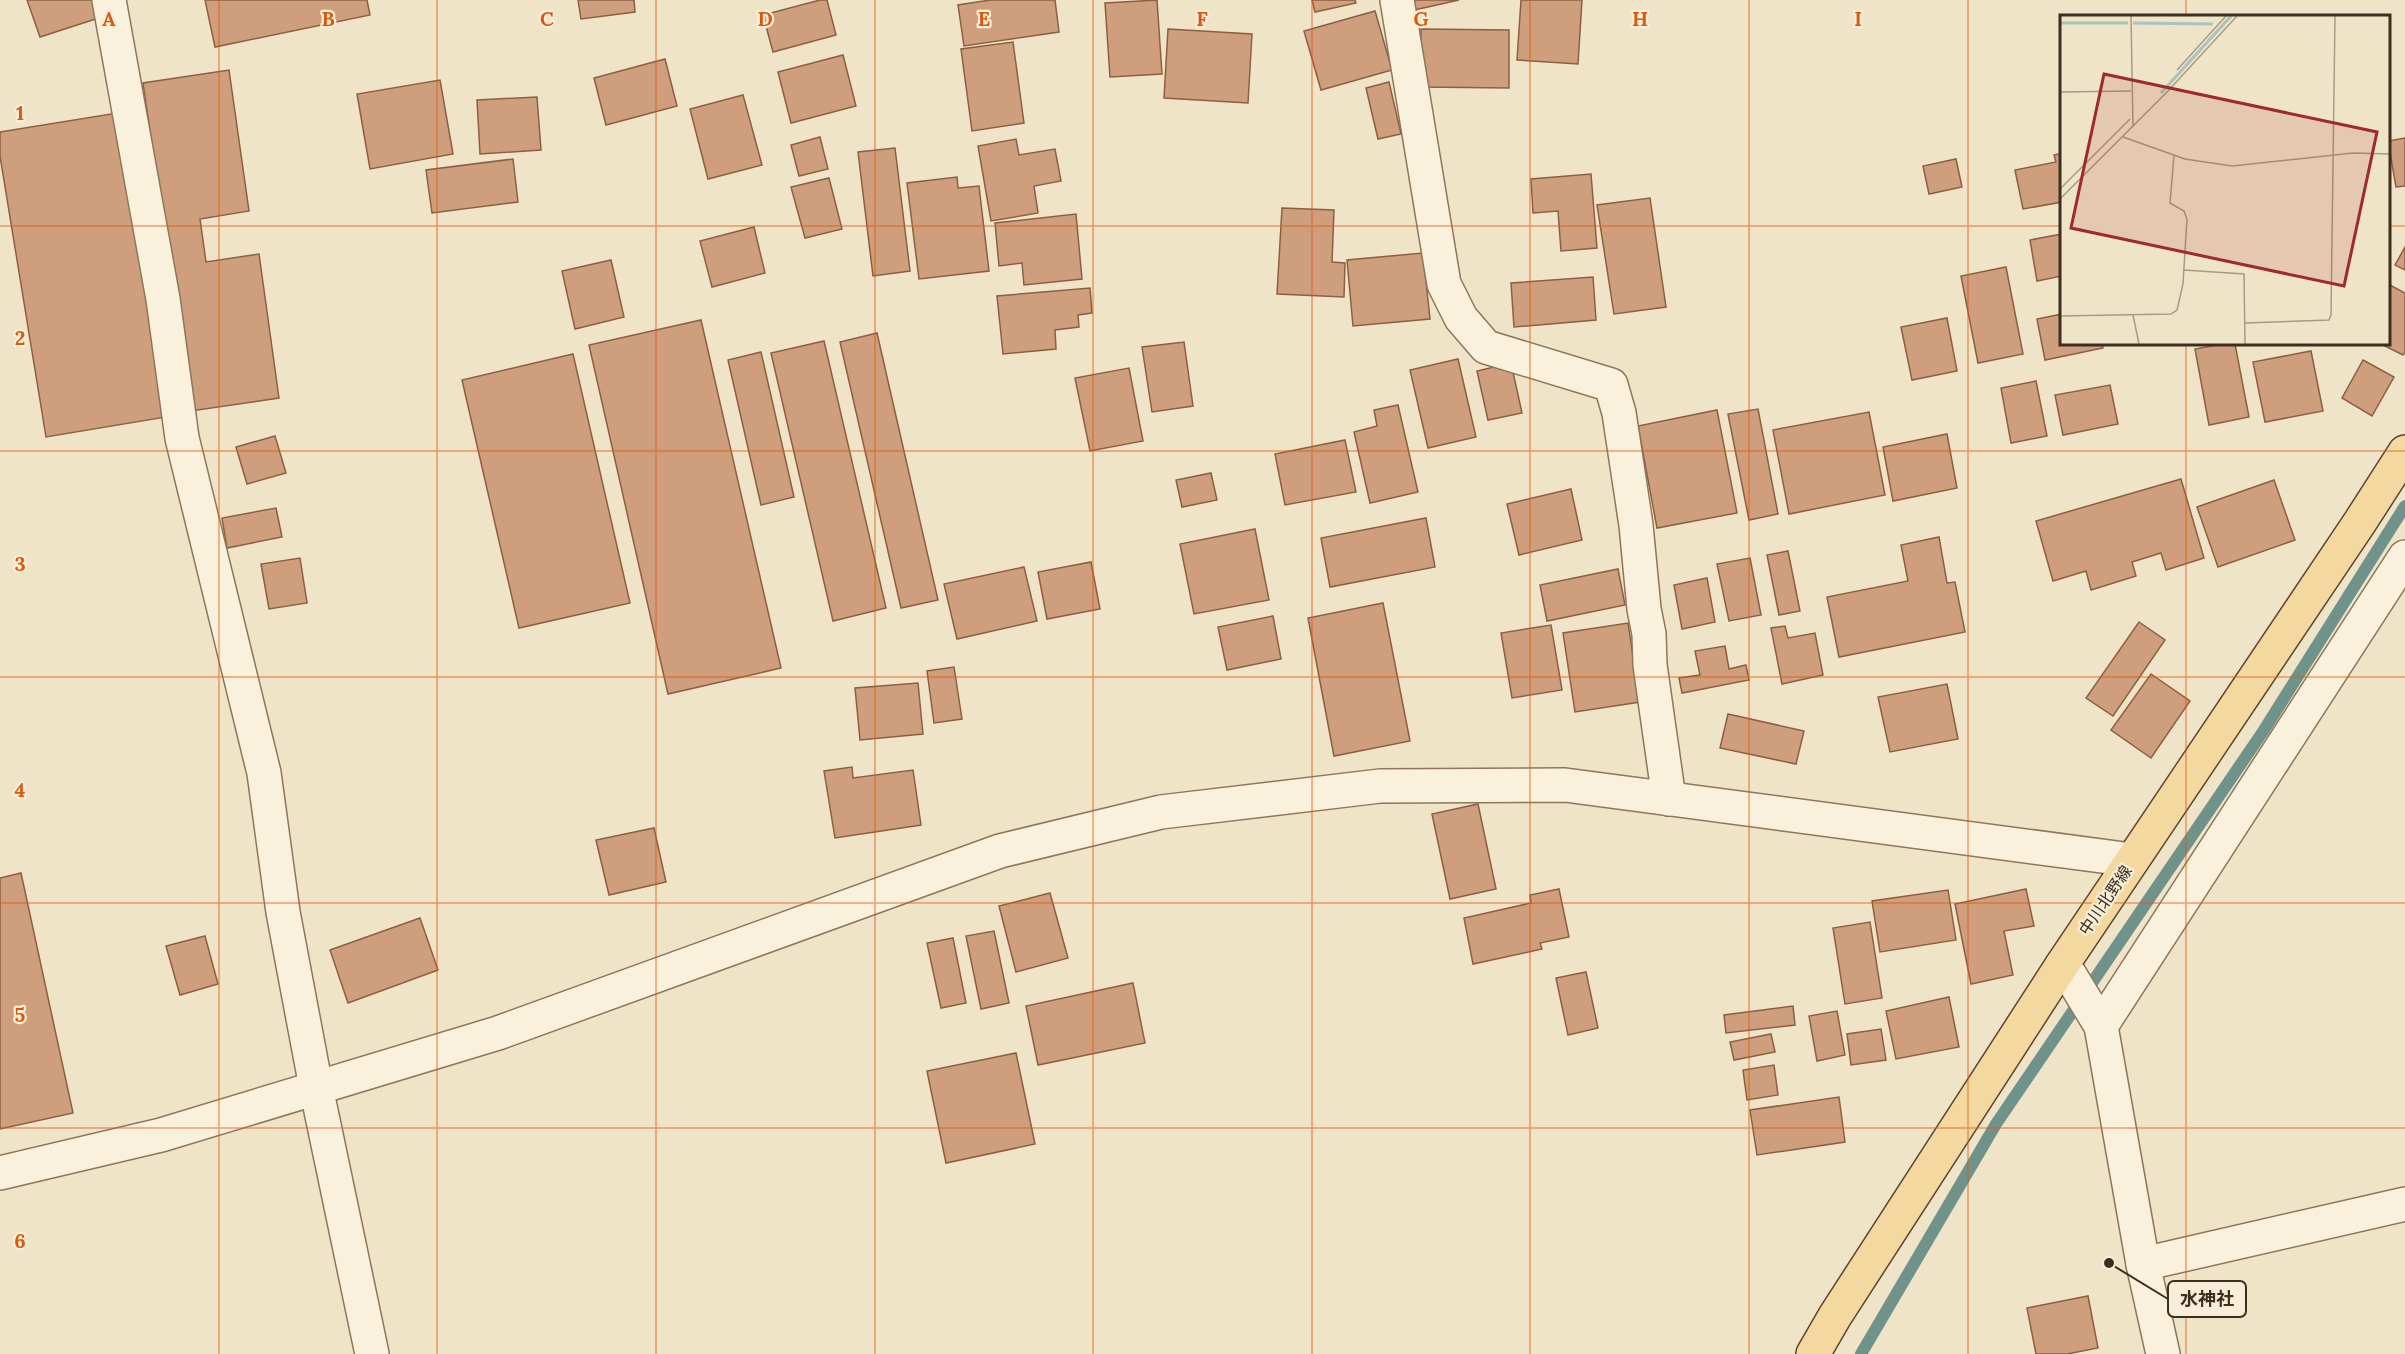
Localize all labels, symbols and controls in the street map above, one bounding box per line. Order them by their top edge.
text: A [102,6,116,31]
text: B [321,6,335,31]
text: C [540,6,554,31]
text: D [757,6,773,31]
text: E [978,6,990,31]
text: F [1196,6,1208,31]
text: G [1413,6,1429,31]
text: H [1632,6,1648,31]
text: I [1854,6,1862,31]
inset map [2060,15,2390,345]
text: 1 [16,100,24,125]
text: 2 [15,325,25,350]
text: 3 [14,551,26,576]
text: 4 [15,777,26,802]
street label: 中川北野線 [2074,861,2136,939]
text: 5 [15,1002,26,1027]
text: 6 [14,1228,26,1253]
callout: 水神社 [2168,1281,2246,1317]
text: 水神社 [2180,1287,2234,1310]

